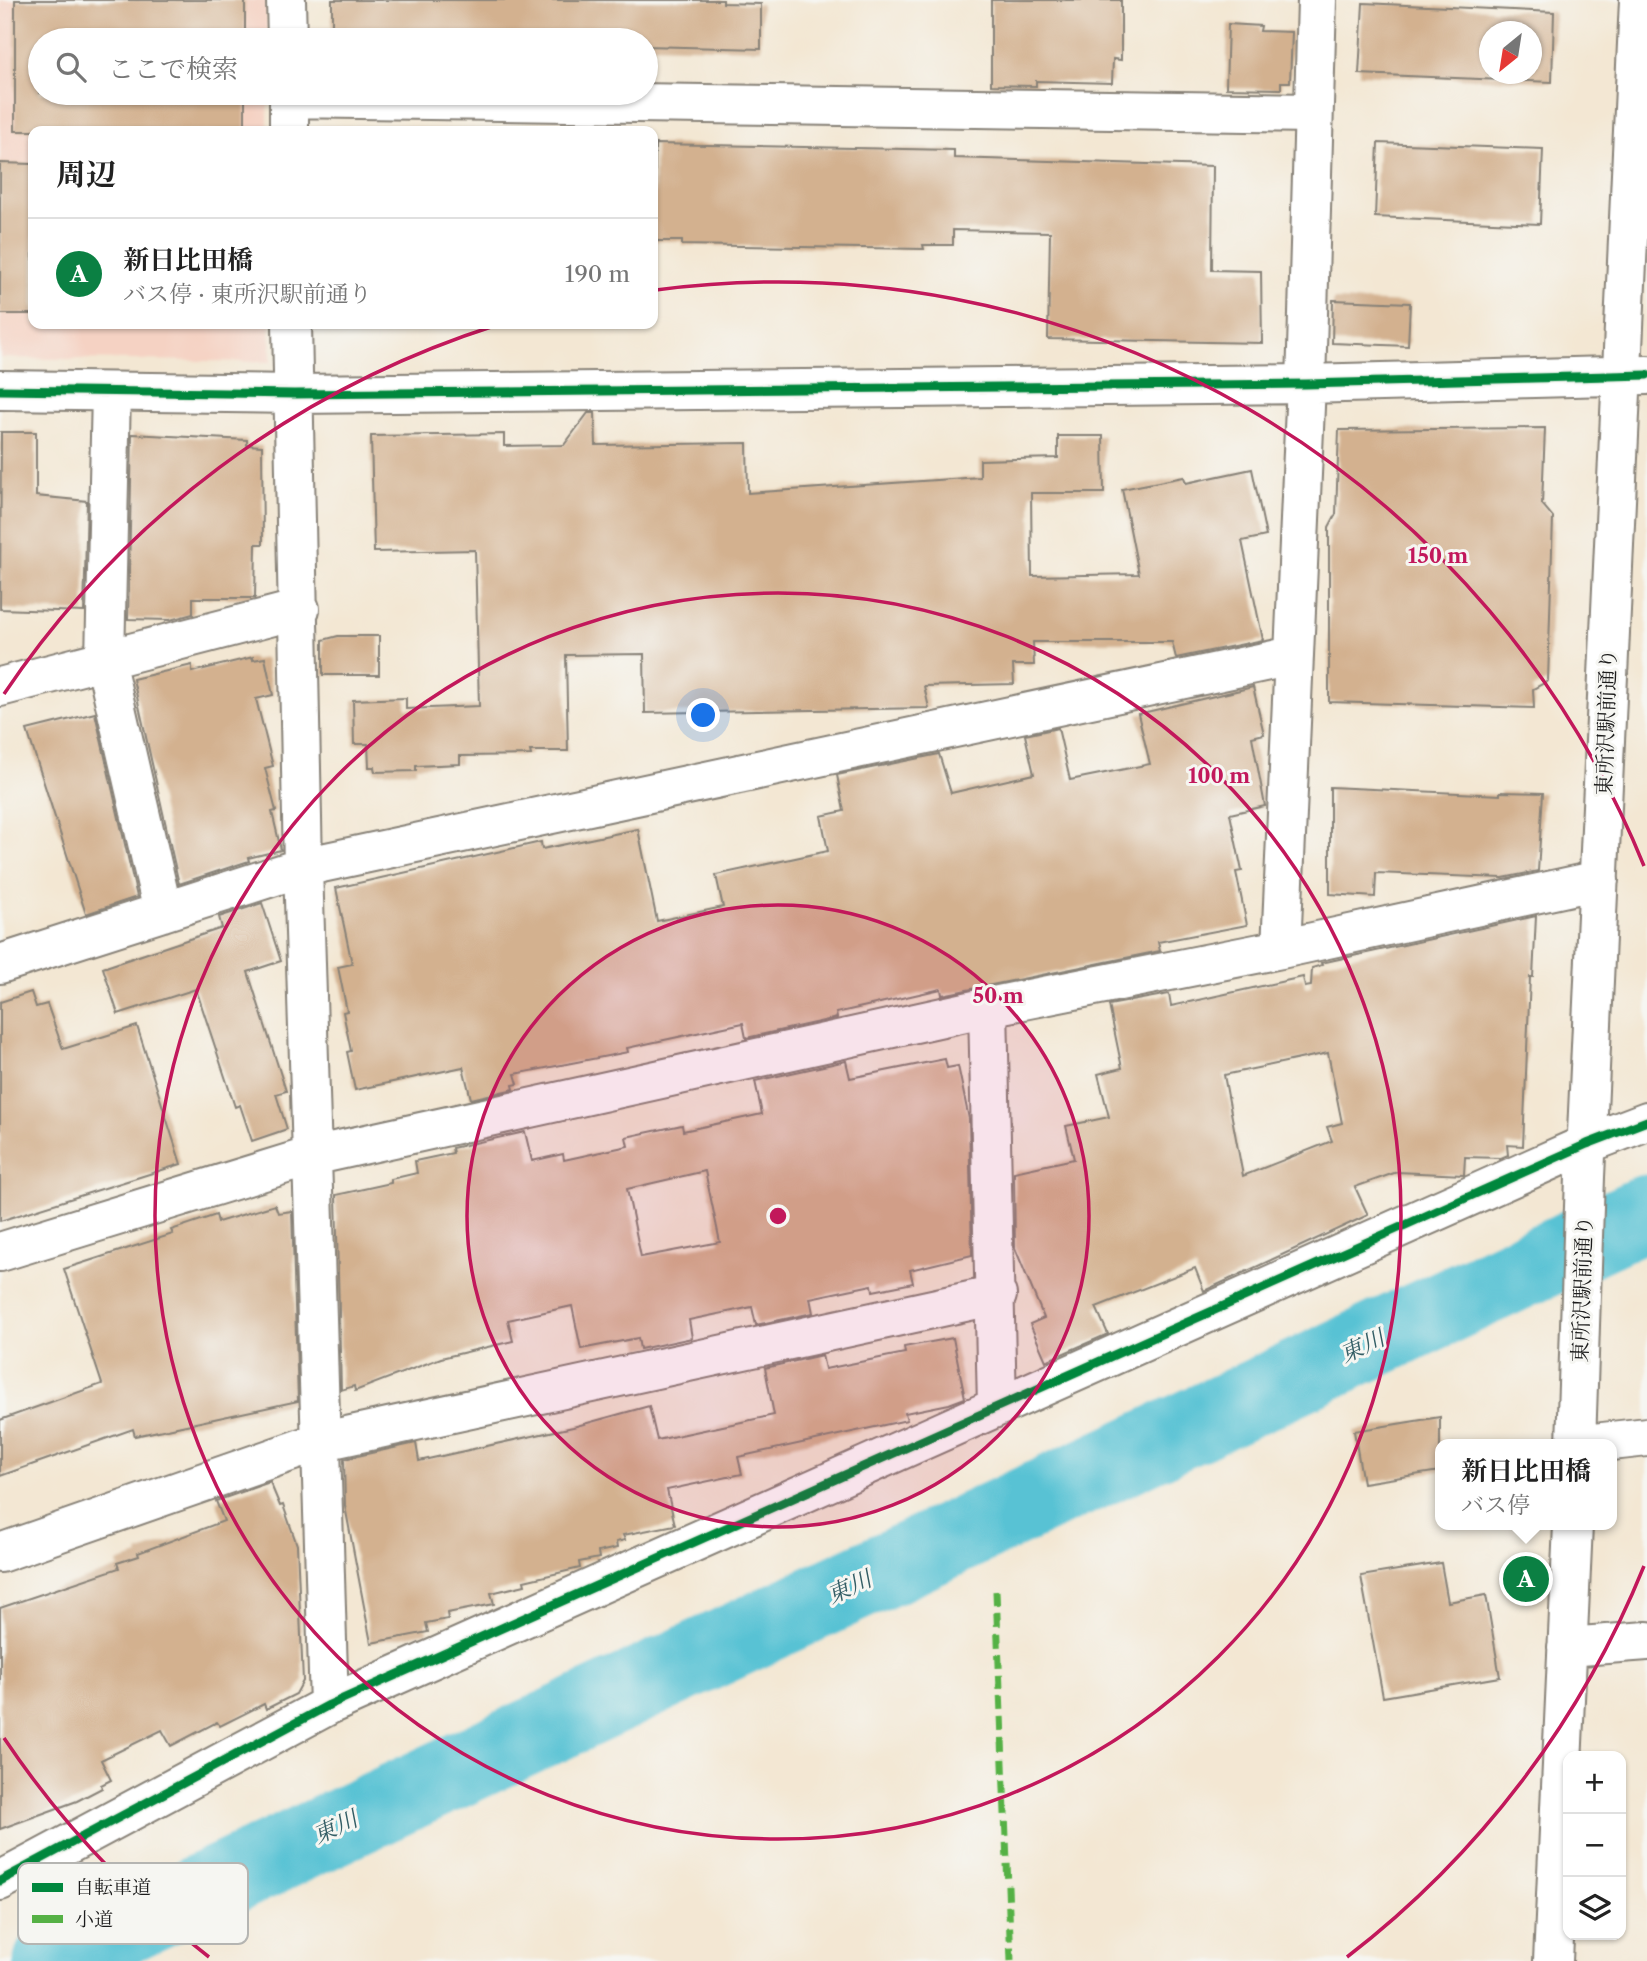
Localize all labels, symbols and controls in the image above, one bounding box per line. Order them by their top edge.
north arrow [1479,21,1542,84]
search box [28,28,658,105]
icon: search [52,48,90,86]
text: ここで検索 [108,53,238,85]
text: 周辺 [56,156,116,193]
text: 新日比田橋 [123,244,253,276]
text: A [70,260,88,288]
text: 190 m [565,260,630,288]
text: バス停 · 東所沢駅前通り [123,280,372,308]
text: 150 m [1408,543,1468,568]
street label: 東所沢駅前通り [1591,648,1621,796]
your location [686,698,720,732]
text: 100 m [1188,763,1250,788]
text: 50 m [972,983,1024,1008]
centre of rings [766,1204,790,1228]
street label: 東所沢駅前通り [1567,1215,1597,1363]
water label: 東川 [1335,1322,1391,1368]
popup [1435,1439,1617,1530]
text: 新日比田橋 [1461,1455,1591,1487]
text: バス停 [1461,1491,1530,1519]
pin: A [1503,1553,1549,1605]
water label: 東川 [822,1563,878,1609]
map controls [1563,1751,1626,1940]
button: + [1563,1751,1626,1814]
water label: 東川 [308,1803,364,1849]
button: − [1563,1814,1626,1877]
legend [18,1863,248,1944]
text: 自転車道 [75,1876,151,1899]
button: layers [1563,1877,1626,1940]
text: 小道 [75,1908,113,1931]

